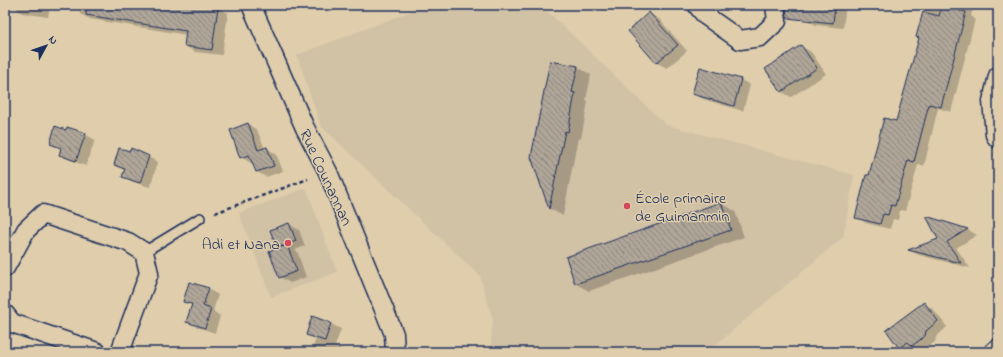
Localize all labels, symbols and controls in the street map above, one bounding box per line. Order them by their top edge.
north arrow [26,26,66,66]
text: N [44,32,61,48]
street label: Rue Counannan [292,126,358,230]
place label: École primaire de Guimanmin [635,187,729,229]
marker: École primaire de Guimanmin [622,201,632,211]
place label: Adi et Nana [202,233,280,257]
marker: Adi et Nana [283,238,293,248]

